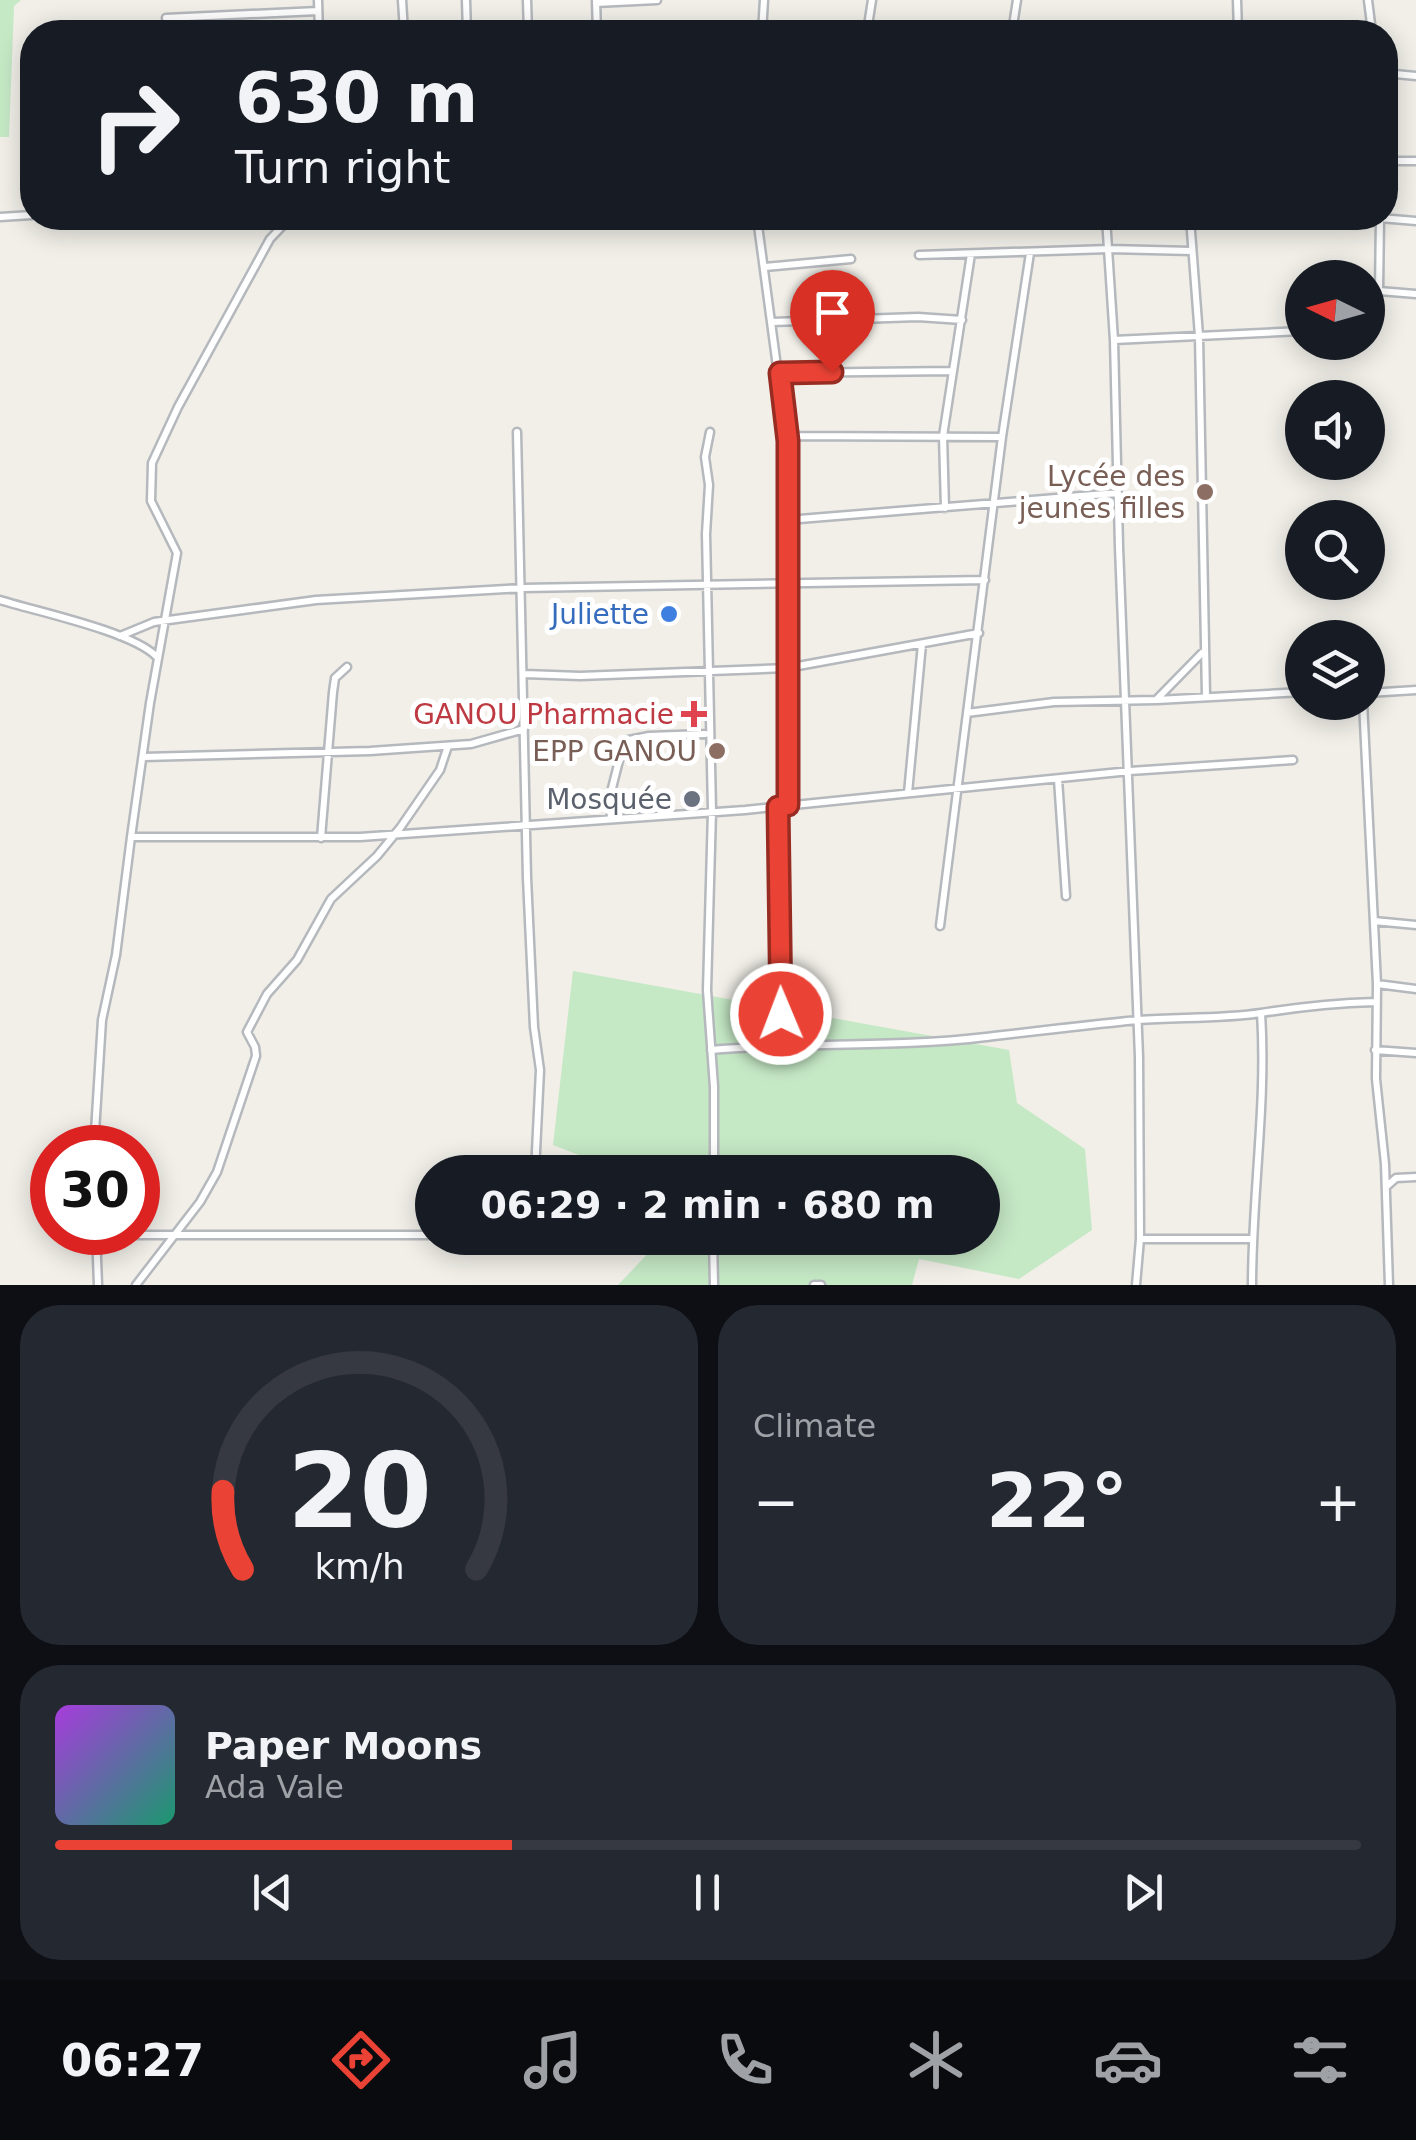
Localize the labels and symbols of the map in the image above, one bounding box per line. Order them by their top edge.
north arrow [1285,260,1385,360]
pin [790,270,875,373]
place label: Lycée des jeunes filles [1018,460,1185,525]
marker: Lycée des jeunes filles [1194,481,1216,503]
place label: Juliette [549,598,649,631]
marker: Juliette [658,603,680,625]
place label: GANOU Pharmacie [413,698,674,731]
marker: GANOU Pharmacie [683,703,705,725]
place label: EPP GANOU [532,735,697,768]
marker: EPP GANOU [706,740,728,762]
place label: Mosquée [546,783,672,816]
marker: Mosquée [681,788,703,810]
position arrow [729,962,833,1066]
speed limit sign: 30 [30,1125,160,1255]

